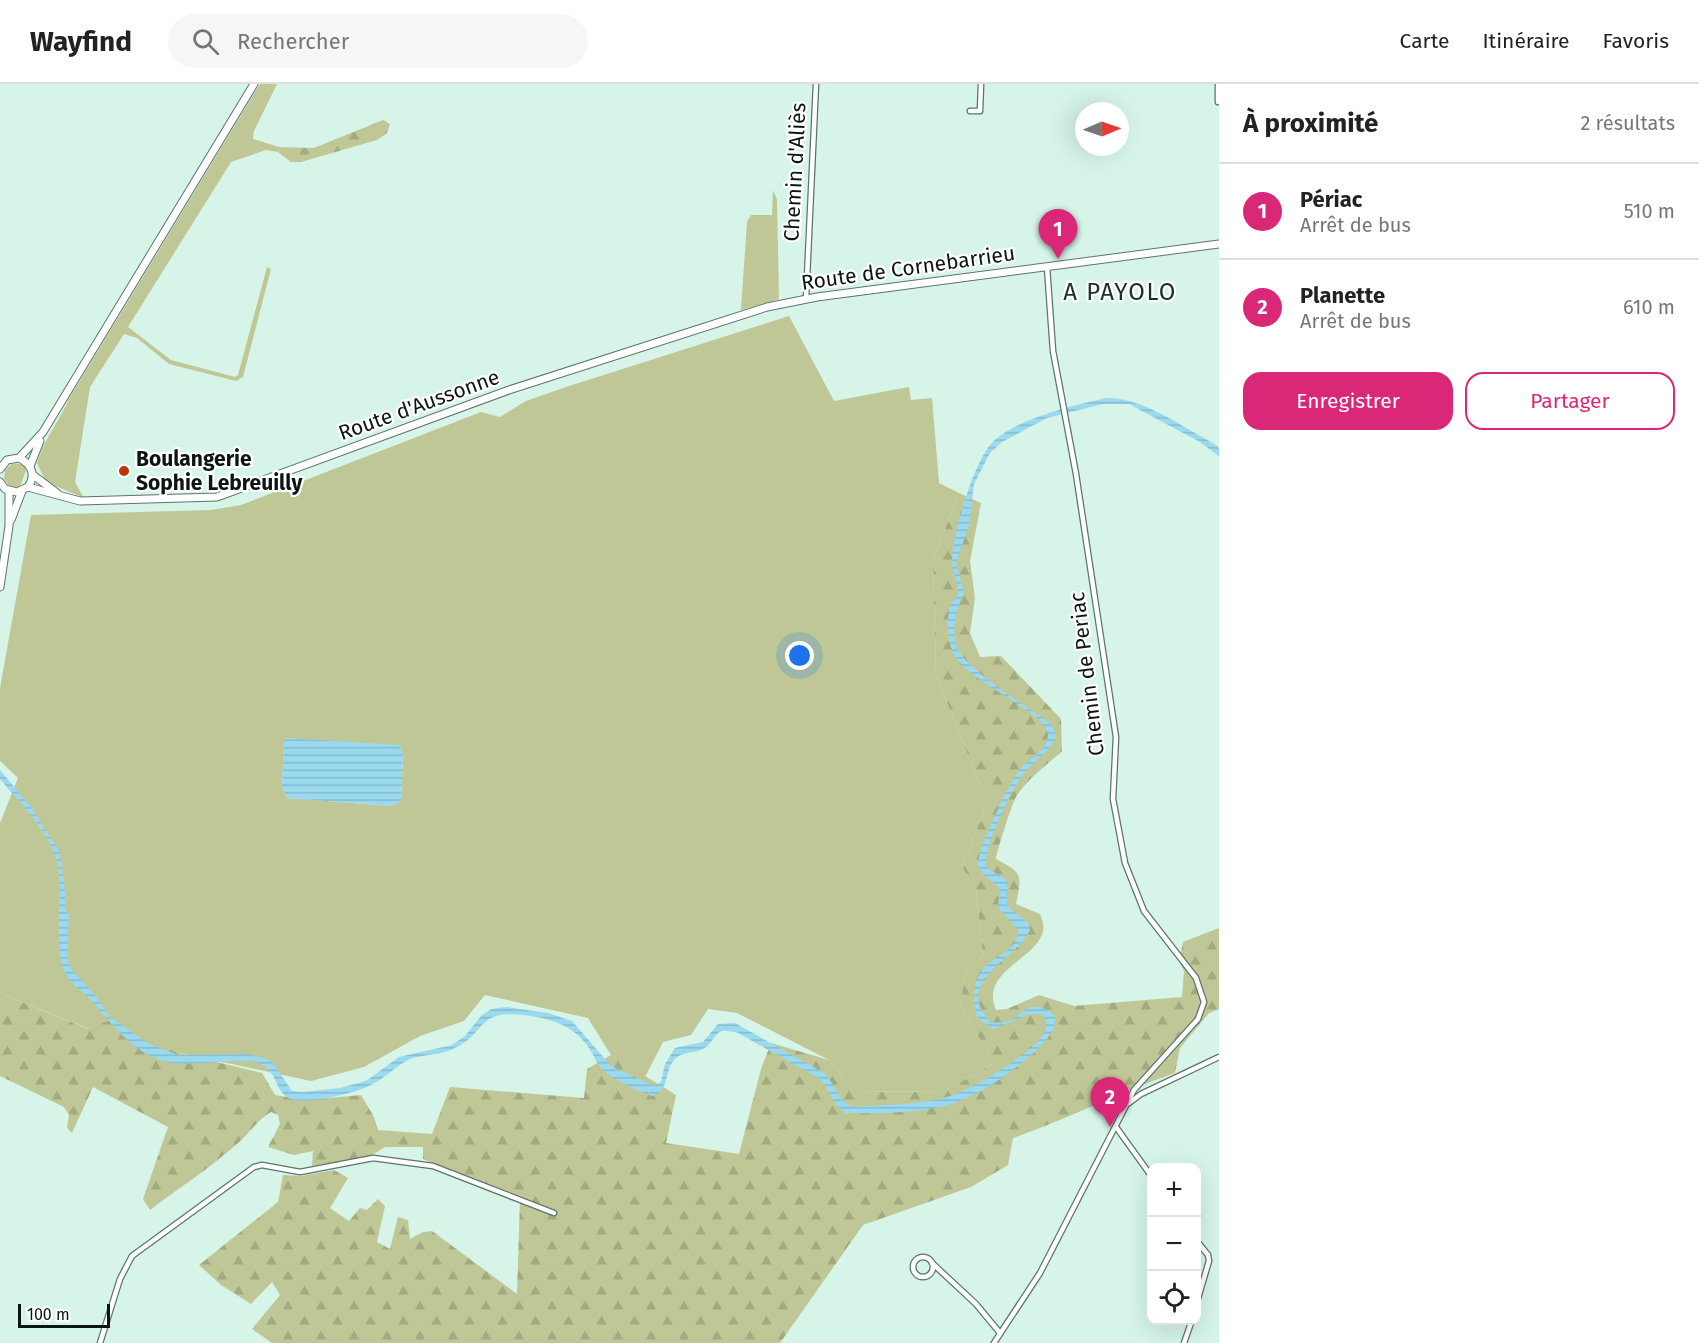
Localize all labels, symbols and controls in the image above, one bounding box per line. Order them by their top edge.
search box [168,14,588,68]
text: Wayfind [30,25,132,58]
icon: search [189,25,222,58]
text: Rechercher [237,28,349,55]
text: Carte [1400,28,1449,54]
text: Itinéraire [1482,28,1569,54]
text: Favoris [1602,28,1669,54]
street label: Chemin d'Aliès [778,102,812,242]
north arrow [1075,102,1129,156]
text: À proximité [1243,108,1378,139]
text: 2 résultats [1580,111,1675,135]
text: Périac [1300,186,1362,213]
text: 1 [1258,199,1267,223]
text: 510 m [1624,199,1675,223]
pin: 1 [1038,210,1078,259]
text: Arrêt de bus [1300,213,1411,237]
street label: Route de Cornebarrieu [799,240,1017,296]
district label: A PAYOLO [1063,278,1177,306]
text: Planette [1300,282,1385,309]
text: 2 [1257,295,1268,319]
text: 610 m [1623,295,1675,319]
text: Arrêt de bus [1300,309,1411,333]
street label: Route d'Aussonne [335,364,503,446]
button: Enregistrer [1243,372,1453,430]
button: Partager [1465,372,1675,430]
place label: Boulangerie Sophie Lebreuilly [136,446,302,496]
marker: Boulangerie Sophie Lebreuilly [117,464,131,478]
street label: Chemin de Periac [1064,590,1110,758]
your location [785,641,814,670]
pin: 2 [1090,1078,1130,1127]
map controls [1147,1163,1201,1325]
button: + [1147,1163,1201,1217]
button: − [1147,1217,1201,1271]
button: locate [1147,1271,1201,1325]
scale bar [18,1301,110,1328]
text: 100 m [27,1305,70,1324]

